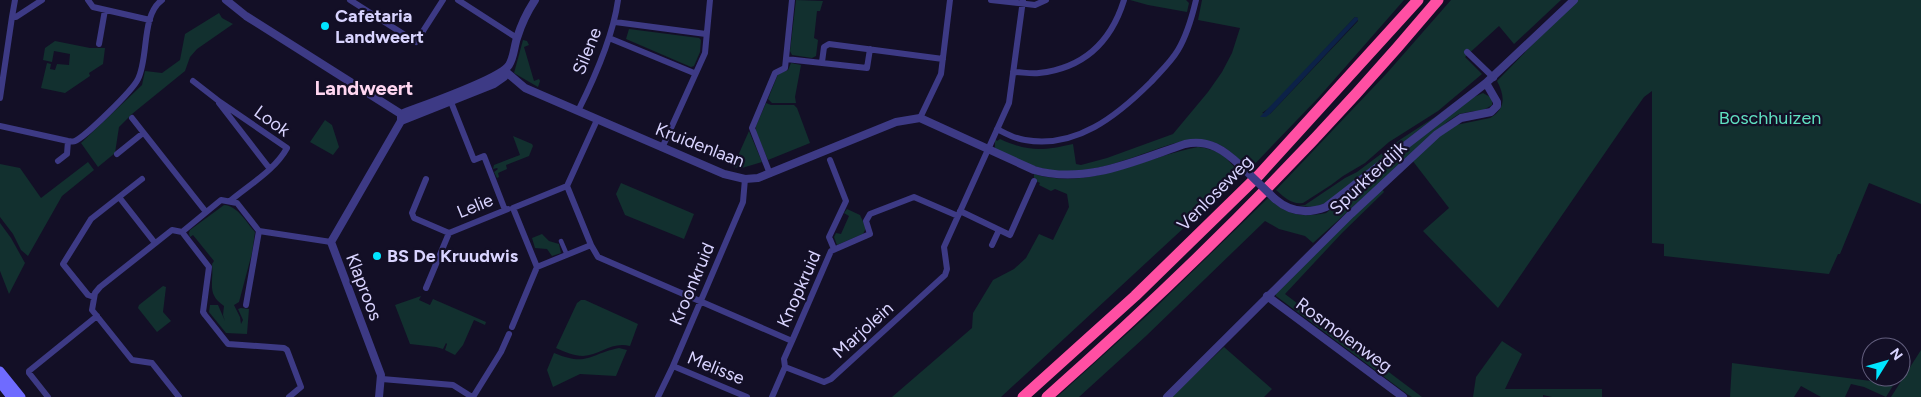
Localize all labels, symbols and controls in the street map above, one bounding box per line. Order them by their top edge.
place label: Cafetaria Landweert [335,5,424,48]
marker: Cafetaria Landweert [319,20,331,32]
street label: Silene [568,24,606,78]
district label: Landweert [315,76,413,100]
street label: Look [250,101,294,142]
park label: Boschhuizen [1719,107,1821,129]
street label: Kruidenlaan [652,118,748,172]
street label: Spurkterdijk [1325,137,1411,219]
street label: Venloseweg [1172,150,1258,236]
street label: Lelie [454,189,497,223]
street label: Kroonkruid [665,239,719,329]
place label: BS De Kruudwis [387,245,519,267]
street label: Knopkruid [772,247,826,331]
street label: Klaproos [341,250,387,324]
marker: BS De Kruudwis [371,250,383,262]
street label: Rosmolenweg [1291,293,1397,377]
street label: Marjolein [828,297,898,363]
north arrow [1861,337,1911,387]
text: N [1886,345,1906,364]
street label: Melisse [684,347,748,389]

